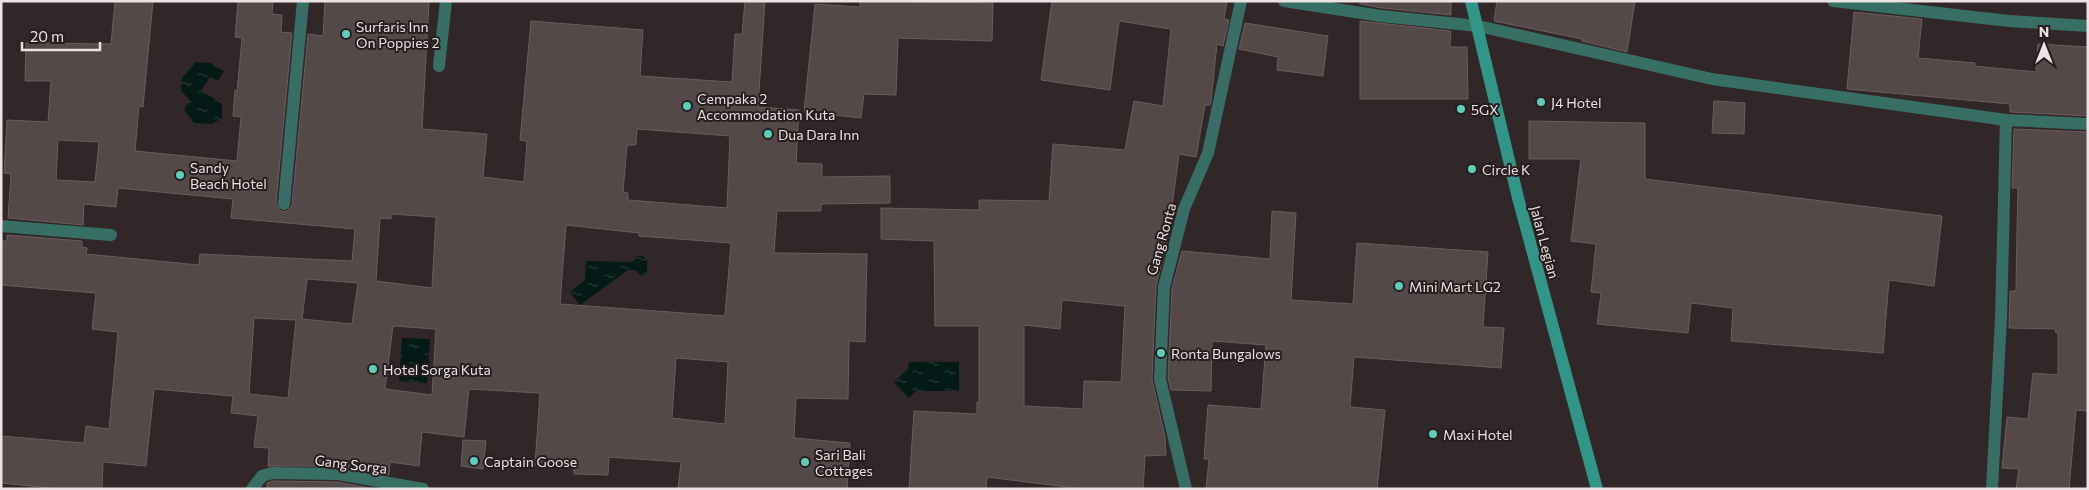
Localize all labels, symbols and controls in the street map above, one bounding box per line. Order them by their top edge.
place label: Surfaris Inn On Poppies 2 [356,18,440,51]
scale bar [22,20,100,52]
north arrow [2019,20,2069,70]
text: N [2039,23,2049,40]
text: 20 m [30,27,64,45]
marker: Surfaris Inn On Poppies 2 [340,28,352,40]
place label: Cempaka 2 Accommodation Kuta [697,90,835,123]
place label: J4 Hotel [1551,94,1602,111]
marker: J4 Hotel [1535,96,1547,108]
marker: Cempaka 2 Accommodation Kuta [681,100,693,112]
place label: 5GX [1471,101,1499,118]
marker: 5GX [1455,103,1467,115]
place label: Dua Dara Inn [778,126,859,143]
marker: Dua Dara Inn [762,128,774,140]
place label: Sandy Beach Hotel [190,159,267,192]
place label: Circle K [1482,161,1530,178]
marker: Circle K [1466,163,1478,175]
marker: Sandy Beach Hotel [174,169,186,181]
street label: Gang Ronta [1143,201,1179,277]
street label: Jalan Legian [1527,204,1563,280]
place label: Mini Mart LG2 [1409,278,1501,295]
marker: Mini Mart LG2 [1393,280,1405,292]
place label: Ronta Bungalows [1171,345,1281,362]
marker: Ronta Bungalows [1155,347,1167,359]
place label: Hotel Sorga Kuta [383,361,491,378]
marker: Hotel Sorga Kuta [367,363,379,375]
place label: Maxi Hotel [1443,426,1513,443]
marker: Maxi Hotel [1427,428,1439,440]
place label: Sari Bali Cottages [815,446,873,479]
street label: Gang Sorga [314,451,388,477]
place label: Captain Goose [484,453,577,470]
marker: Captain Goose [468,455,480,467]
marker: Sari Bali Cottages [799,456,811,468]

